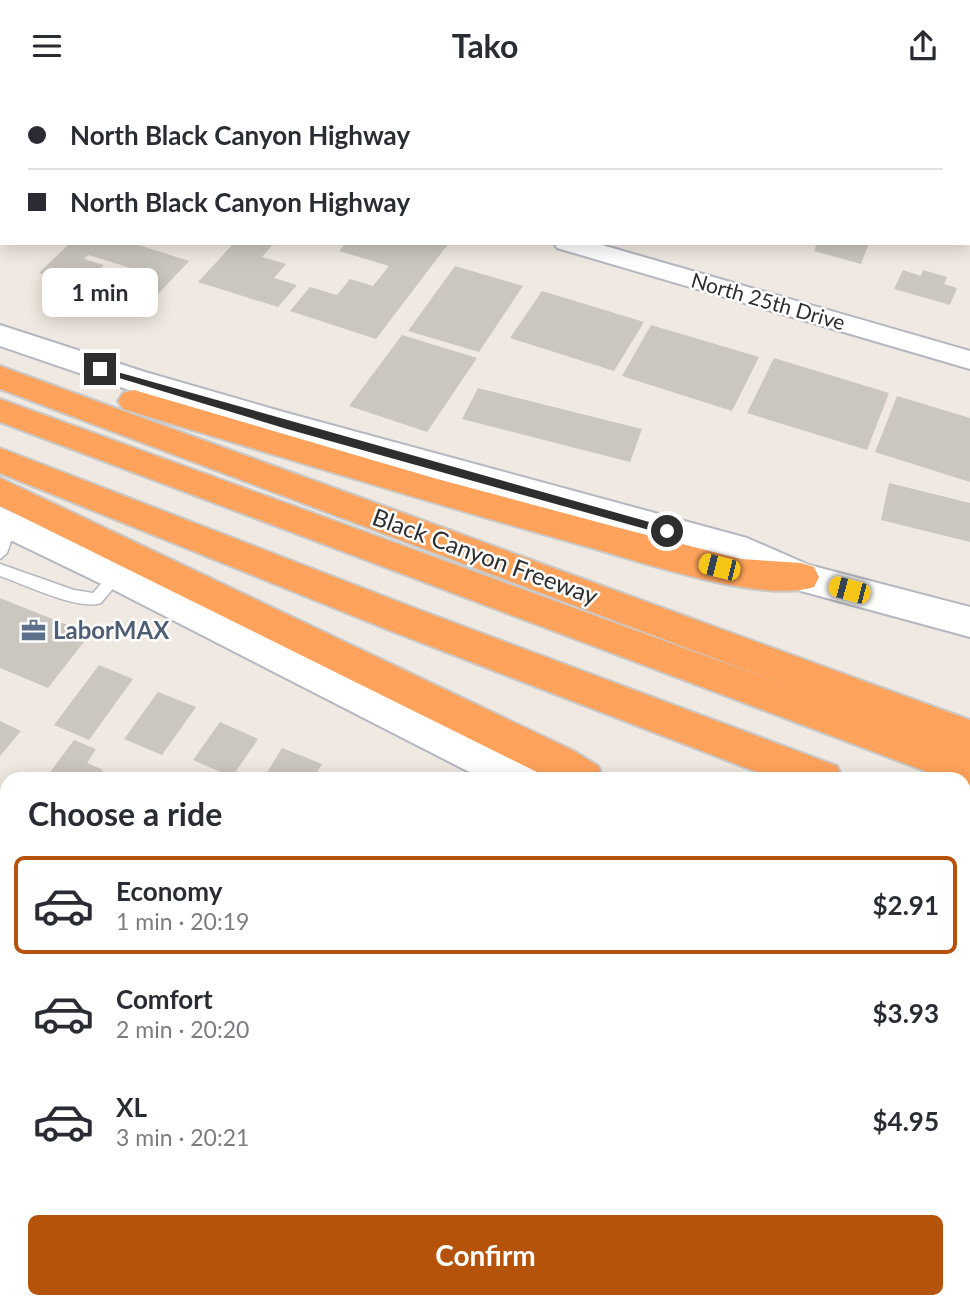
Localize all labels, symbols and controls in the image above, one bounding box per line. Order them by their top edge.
text: Tako [452,26,518,65]
icon: menu [28,27,66,65]
icon: share [904,27,942,65]
text: North Black Canyon Highway [70,119,410,151]
text: North Black Canyon Highway [70,186,410,218]
callout: 1 min [42,267,158,317]
street label: North 25th Drive [689,267,848,334]
text: 1 min [71,278,129,306]
route end [84,353,116,385]
street label: Black Canyon Freeway [369,501,603,610]
route start [651,515,683,547]
car [697,552,742,582]
car [826,574,873,606]
place label: LaborMAX [53,615,170,644]
office icon: LaborMAX [19,617,47,645]
text: Choose a ride [28,794,222,833]
icon: car [32,874,95,937]
text: Economy [116,875,222,907]
text: $2.91 [873,889,939,921]
text: 1 min · 20:19 [116,907,249,935]
icon: car [32,982,95,1045]
text: Comfort [116,983,213,1015]
text: $3.93 [873,997,939,1029]
text: 2 min · 20:20 [116,1015,249,1043]
icon: car [32,1090,95,1153]
text: XL [116,1091,147,1123]
text: $4.95 [873,1105,939,1137]
text: 3 min · 20:21 [116,1123,249,1151]
button: Confirm [28,1215,943,1295]

